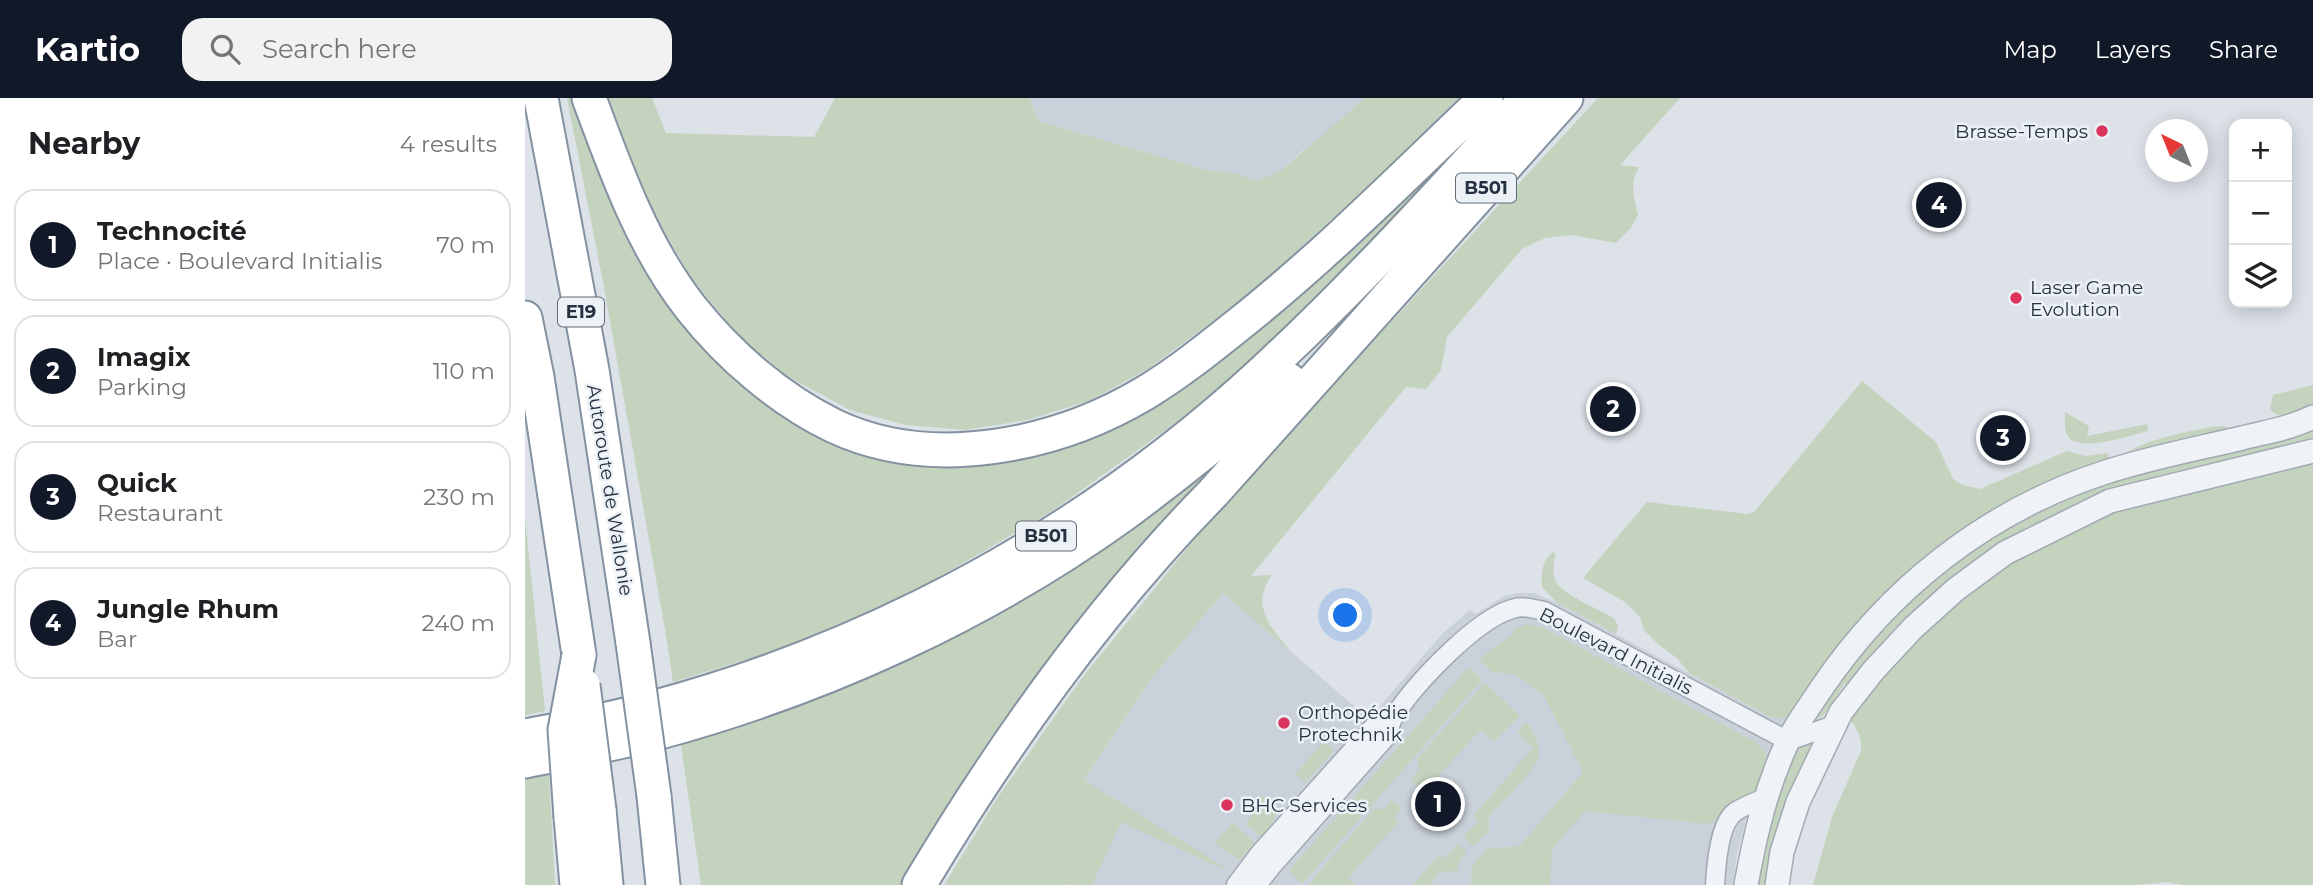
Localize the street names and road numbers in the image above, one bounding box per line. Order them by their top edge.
road number: B501 [1456,174,1516,202]
road number: E19 [558,298,604,327]
street label: Autoroute de Wallonie [582,383,638,597]
road number: B501 [1016,522,1076,550]
street label: Boulevard Initialis [1536,602,1696,700]

